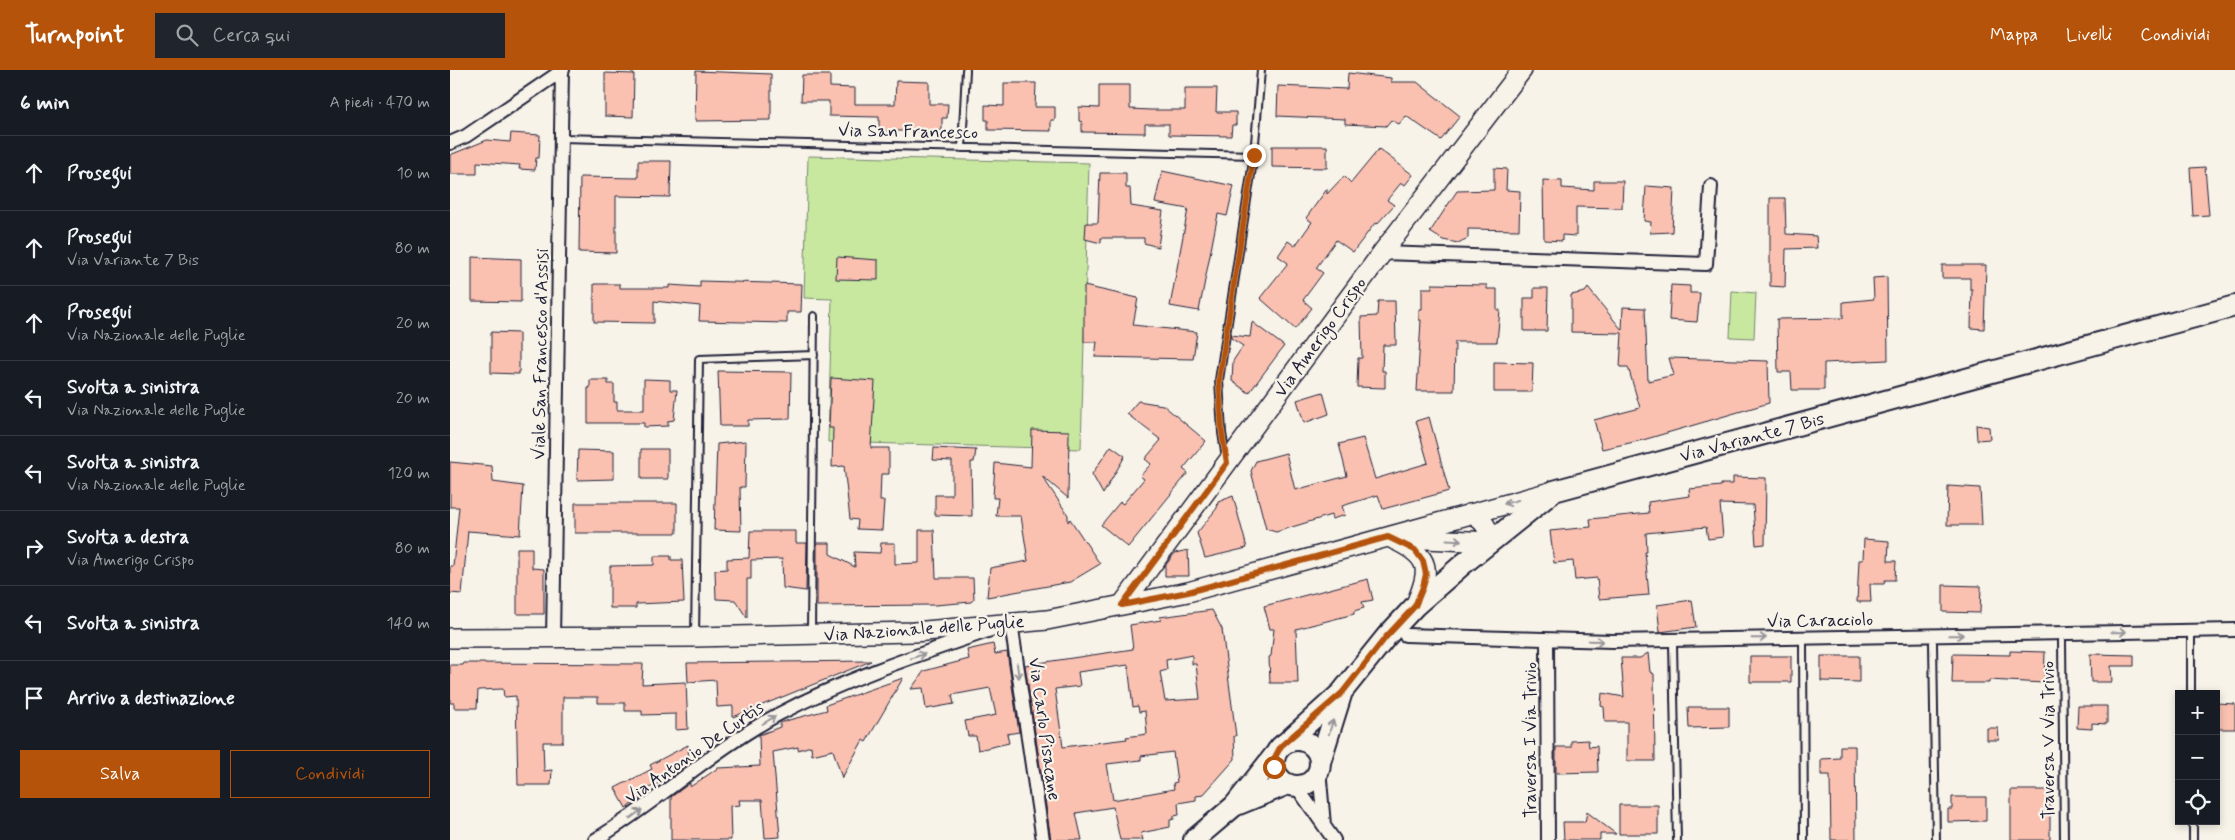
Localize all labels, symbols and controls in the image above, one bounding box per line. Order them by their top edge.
search box [155,13,505,58]
text: Turnpoint [25,20,125,51]
icon: search [173,21,201,49]
text: Cerca qui [213,23,290,48]
text: Mappa [1990,23,2038,47]
text: Livelli [2066,23,2112,47]
text: Condividi [2140,23,2210,47]
text: 6 min [20,89,70,117]
text: A piedi · 470 m [330,92,430,113]
street label: Via San Francesco [838,119,978,145]
route end [1243,144,1266,167]
icon: ahead [20,159,48,187]
text: Prosegui [67,161,132,186]
text: 10 m [397,163,430,184]
text: Prosegui [67,225,132,250]
icon: ahead [20,234,48,262]
text: 80 m [395,238,430,259]
street label: Viale San Francesco d'Assisi [527,248,555,460]
text: Via Variante 7 Bis [67,250,199,271]
street label: Via Amerigo Crispo [1269,273,1373,403]
text: Prosegui [67,300,132,325]
icon: ahead [20,309,48,337]
text: 20 m [396,313,430,334]
text: Via Nazionale delle Puglie [67,325,246,346]
text: Svolta a sinistra [67,375,200,400]
icon: left [20,384,48,412]
text: 20 m [396,388,430,409]
text: Via Nazionale delle Puglie [67,400,246,421]
street label: Via Variante 7 Bis [1677,407,1827,469]
text: Svolta a sinistra [67,450,200,475]
icon: left [20,459,48,487]
text: 120 m [388,463,430,484]
text: Via Nazionale delle Puglie [67,475,246,496]
one-way arrow [1504,498,1520,508]
text: Svolta a destra [67,525,189,550]
icon: right [20,534,48,562]
one-way arrow [1445,535,1461,545]
text: 80 m [395,538,430,559]
text: Via Amerigo Crispo [67,550,194,571]
street label: Via Caracciolo [1767,608,1873,634]
icon: left [20,609,48,637]
street label: Via Nazionale delle Puglie [823,610,1025,649]
text: Svolta a sinistra [67,611,200,636]
text: 140 m [386,613,430,634]
one-way arrow [2110,627,2126,637]
one-way arrow [1948,630,1964,639]
one-way arrow [1750,634,1766,643]
one-way arrow [1588,636,1604,646]
one-way arrow [909,651,925,660]
street label: Via Carlo Pisacane [1022,656,1066,802]
street label: Traversa V Via Trivio [2037,661,2061,819]
street label: Traversa I Via Trivio [1519,662,1543,818]
one-way arrow [1014,663,1024,679]
icon: arrive [20,684,48,712]
text: Arrivo a destinazione [67,686,235,711]
map controls [2175,690,2220,825]
button: + [2175,690,2220,735]
street label: Via Antonio De Curtis [620,696,769,810]
one-way arrow [762,715,776,726]
one-way arrow [1326,720,1336,736]
button: − [2175,735,2220,780]
button: Salva [20,750,220,798]
button: Condividi [230,750,430,798]
route start [1263,756,1286,779]
button: locate [2175,780,2220,825]
one-way arrow [629,808,642,819]

